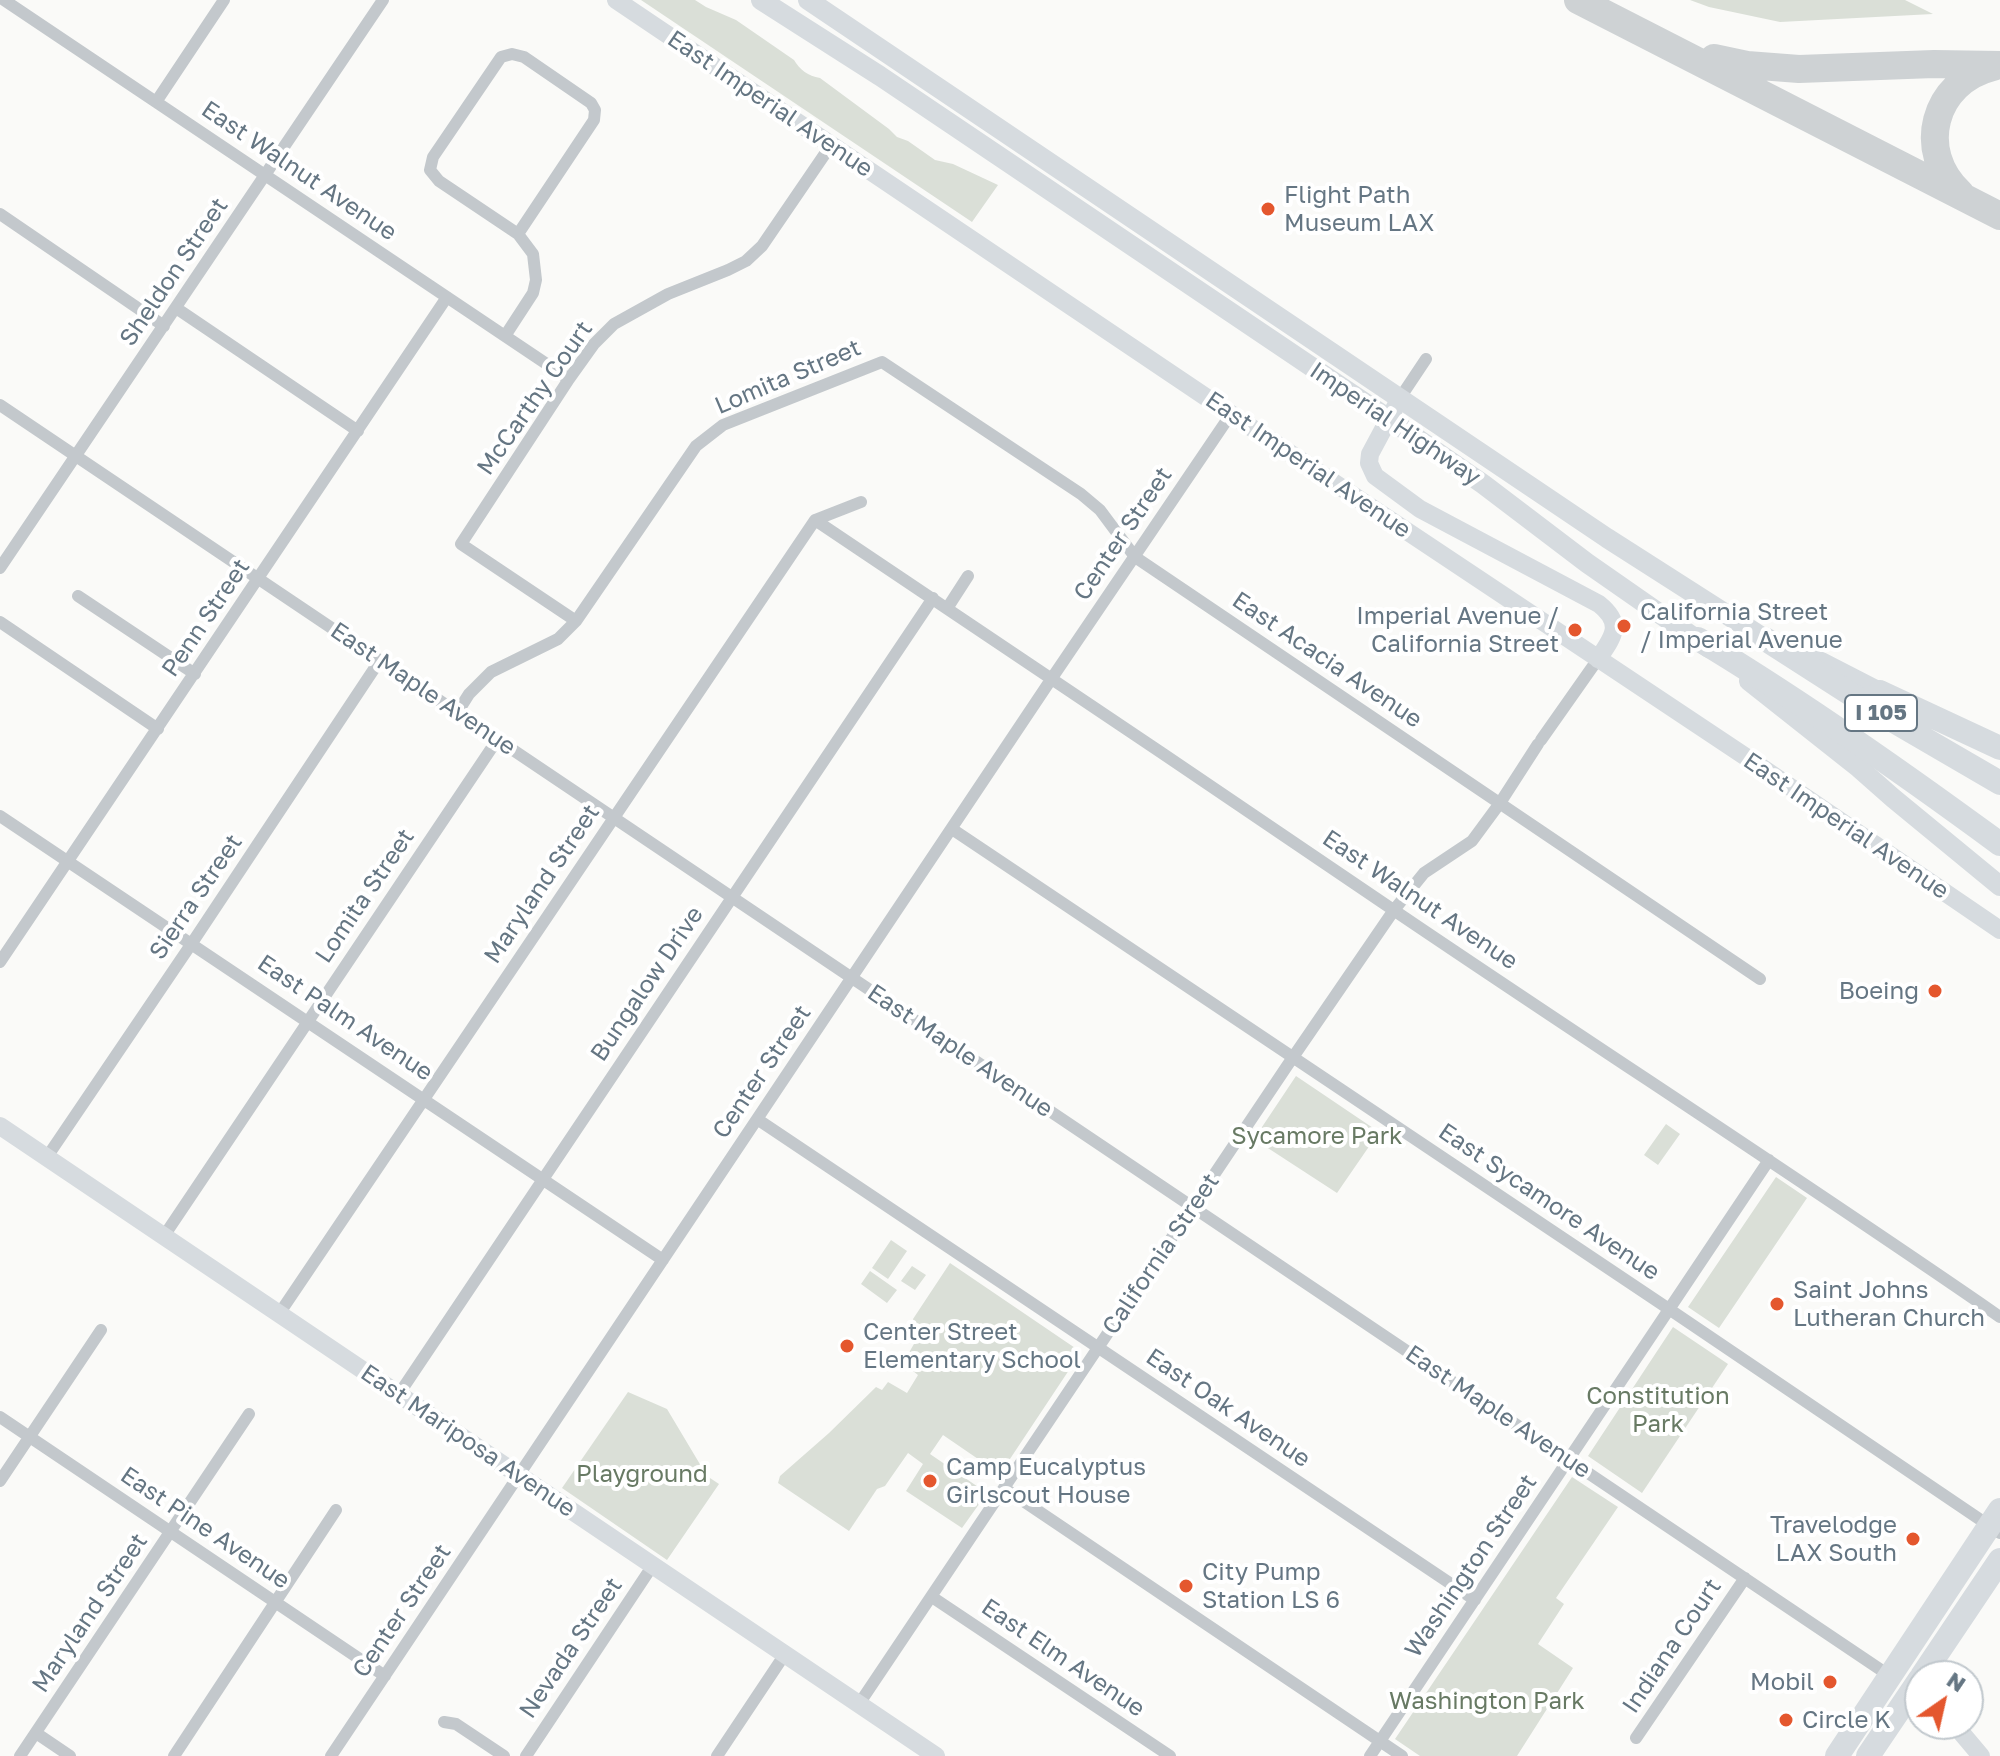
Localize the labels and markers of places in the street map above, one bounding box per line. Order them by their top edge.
place label: Flight Path Museum LAX [1284,181,1434,237]
marker: Flight Path Museum LAX [1259,200,1277,218]
place label: California Street / Imperial Avenue [1640,598,1843,654]
place label: Imperial Avenue / California Street [1356,602,1559,658]
marker: California Street / Imperial Avenue [1615,617,1633,635]
marker: Imperial Avenue / California Street [1566,621,1584,639]
place label: Boeing [1839,977,1919,1005]
marker: Boeing [1926,982,1944,1000]
place label: Saint Johns Lutheran Church [1793,1276,1985,1332]
marker: Saint Johns Lutheran Church [1768,1295,1786,1313]
place label: Center Street Elementary School [863,1318,1081,1374]
marker: Center Street Elementary School [838,1337,856,1355]
place label: Camp Eucalyptus Girlscout House [946,1453,1146,1509]
marker: Camp Eucalyptus Girlscout House [921,1472,939,1490]
place label: Travelodge LAX South [1770,1511,1897,1567]
marker: Travelodge LAX South [1904,1530,1922,1548]
place label: City Pump Station LS 6 [1202,1558,1340,1614]
marker: City Pump Station LS 6 [1177,1577,1195,1595]
place label: Mobil [1750,1668,1814,1696]
marker: Mobil [1821,1673,1839,1691]
place label: Circle K [1802,1706,1891,1734]
marker: Circle K [1777,1711,1795,1729]

